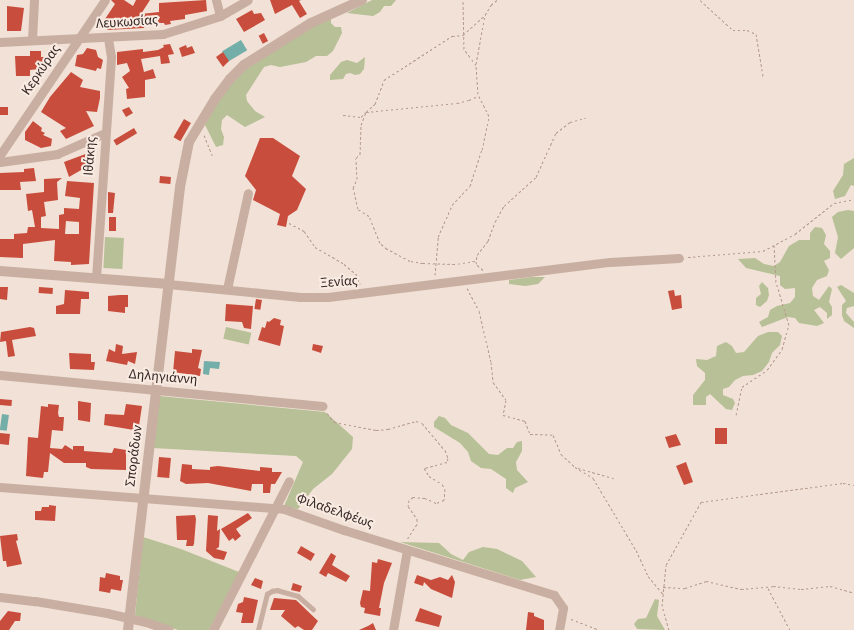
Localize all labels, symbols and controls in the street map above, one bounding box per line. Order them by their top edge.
street label: Λευκωσίας [95,11,159,33]
street label: Κερκύρας [18,41,64,99]
street label: Ιθάκης [80,136,100,176]
street label: Ξενίας [320,272,358,292]
street label: Δηληγιάννη [128,366,198,388]
street label: Σποράδων [122,424,146,488]
street label: Φιλαδελφέως [294,490,376,532]

